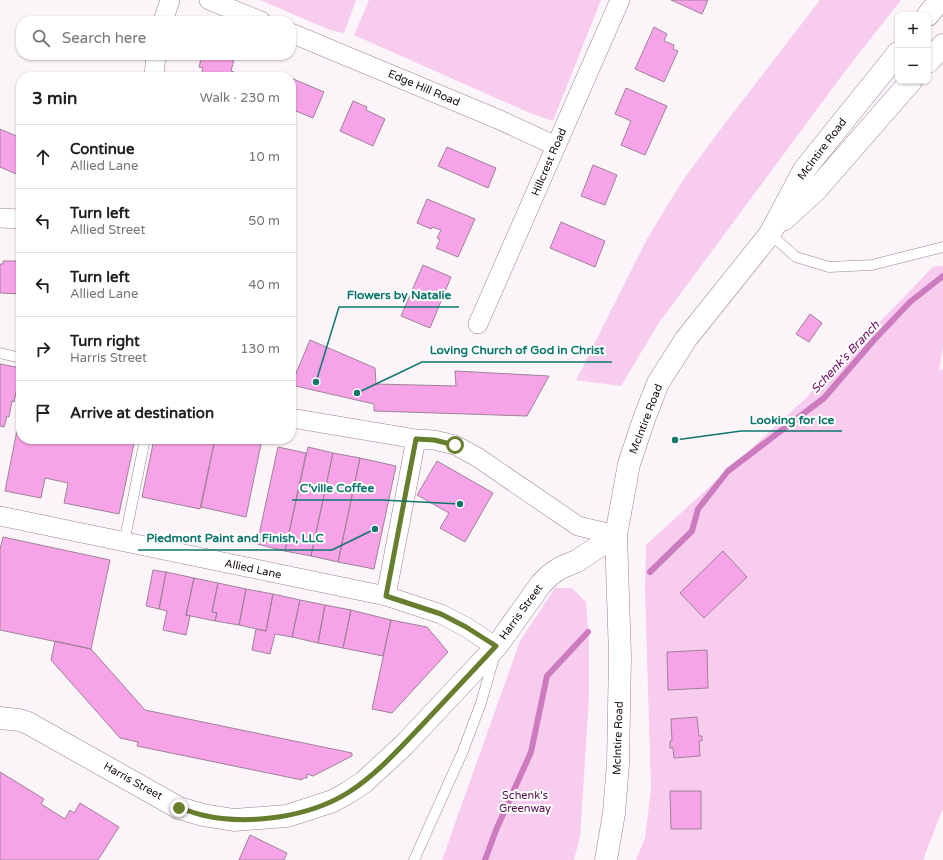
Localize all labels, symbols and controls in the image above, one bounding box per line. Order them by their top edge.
map controls [895,12,931,84]
button: + [895,12,931,48]
search box [16,16,296,60]
icon: search [30,27,52,49]
text: Search here [62,29,146,47]
button: − [895,48,931,84]
street label: Edge Hill Road [386,67,462,109]
text: 3 min [32,88,77,109]
text: Walk · 230 m [200,90,280,106]
street label: McIntire Road [795,116,849,182]
street label: Hillcrest Road [529,126,569,198]
text: Continue [70,140,134,158]
icon: ahead [32,146,54,168]
text: 10 m [248,149,280,165]
text: Allied Lane [70,158,138,174]
text: Turn left [70,204,130,222]
icon: left [32,210,54,232]
text: 50 m [248,213,280,229]
text: Allied Street [70,222,145,238]
text: Turn left [70,268,130,286]
icon: left [32,274,54,296]
text: 40 m [248,277,280,293]
callout: Flowers by Natalie [339,283,459,307]
text: Allied Lane [70,286,138,302]
text: Flowers by Natalie [347,288,451,303]
water label: Schenk's Branch [808,317,883,396]
text: Turn right [70,332,140,350]
icon: right [32,338,54,360]
callout: Loving Church of God in Christ [422,338,612,362]
text: 130 m [240,341,280,357]
text: Loving Church of God in Christ [430,343,605,358]
text: Harris Street [70,350,147,366]
street label: McIntire Road [627,382,665,456]
icon: arrive [32,402,54,424]
text: Arrive at destination [70,404,214,422]
callout: Looking for Ice [741,407,842,431]
text: Looking for Ice [750,413,835,428]
route start [446,436,464,454]
callout: C’ville Coffee [292,476,382,500]
text: C’ville Coffee [300,481,374,495]
callout: Piedmont Paint and Finish, LLC [138,526,332,550]
text: Piedmont Paint and Finish, LLC [146,531,324,545]
street label: Allied Lane [223,557,283,581]
street label: Harris Street [497,582,545,642]
street label: McIntire Road [610,701,626,775]
street label: Harris Street [101,760,165,802]
park label: Schenk's Greenway [499,789,551,815]
route end [170,799,188,817]

